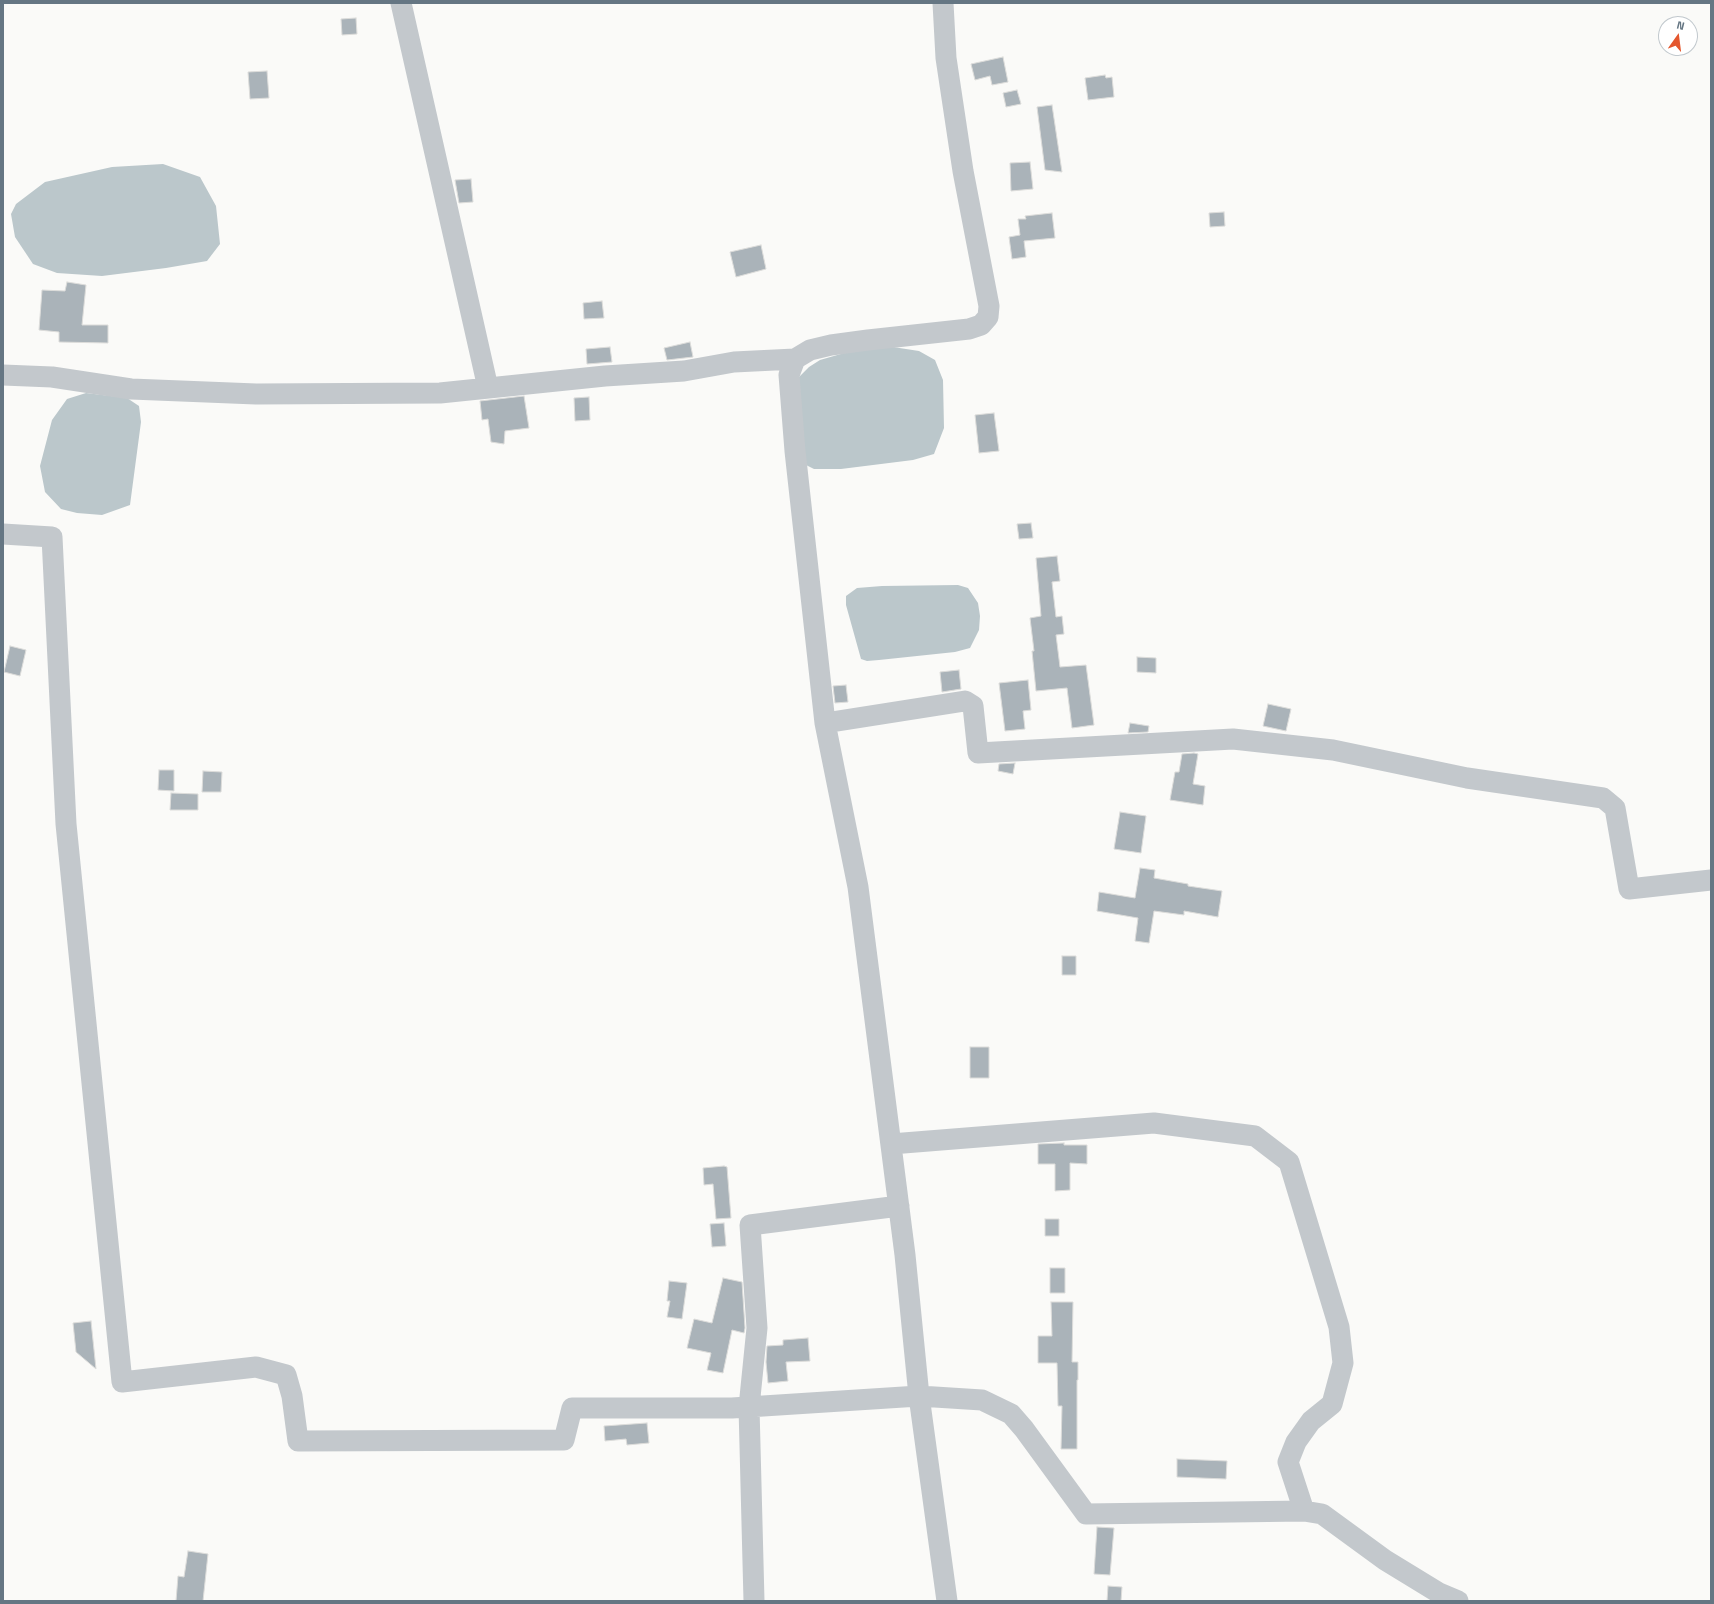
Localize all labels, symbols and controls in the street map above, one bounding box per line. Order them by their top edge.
north arrow [1658,16,1698,56]
text: N [1675,17,1686,34]

